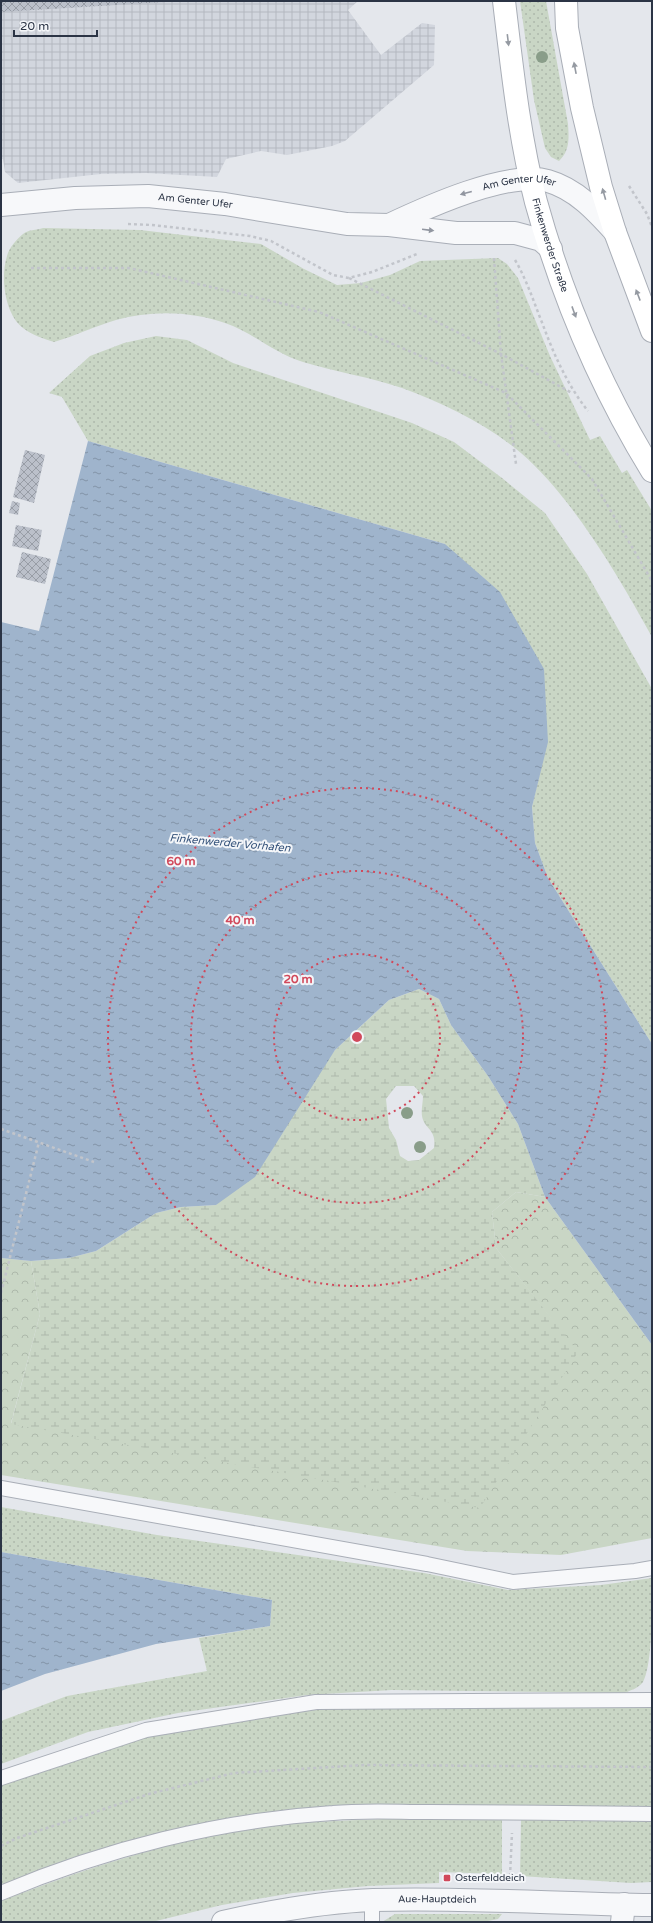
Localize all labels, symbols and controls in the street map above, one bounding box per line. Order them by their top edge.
scale bar [14,12,97,38]
text: 20 m [20,19,49,33]
one-way arrow [505,34,511,46]
one-way arrow [571,62,577,74]
street label: Am Genter Ufer [481,173,558,193]
one-way arrow [601,188,607,200]
one-way arrow [459,190,471,196]
street label: Am Genter Ufer [158,191,234,211]
street label: Finkenwerder Straße [529,197,571,294]
one-way arrow [422,227,434,233]
one-way arrow [635,288,641,300]
one-way arrow [571,306,577,318]
water label: Finkenwerder Vorhafen [169,831,291,855]
text: 60 m [166,854,196,868]
text: 40 m [225,913,255,927]
text: 20 m [283,972,313,986]
centre of rings [350,1030,364,1044]
place label: Osterfelddeich [455,1872,525,1884]
marker: Osterfelddeich [442,1873,452,1883]
street label: Aue-Hauptdeich [398,1893,477,1906]

